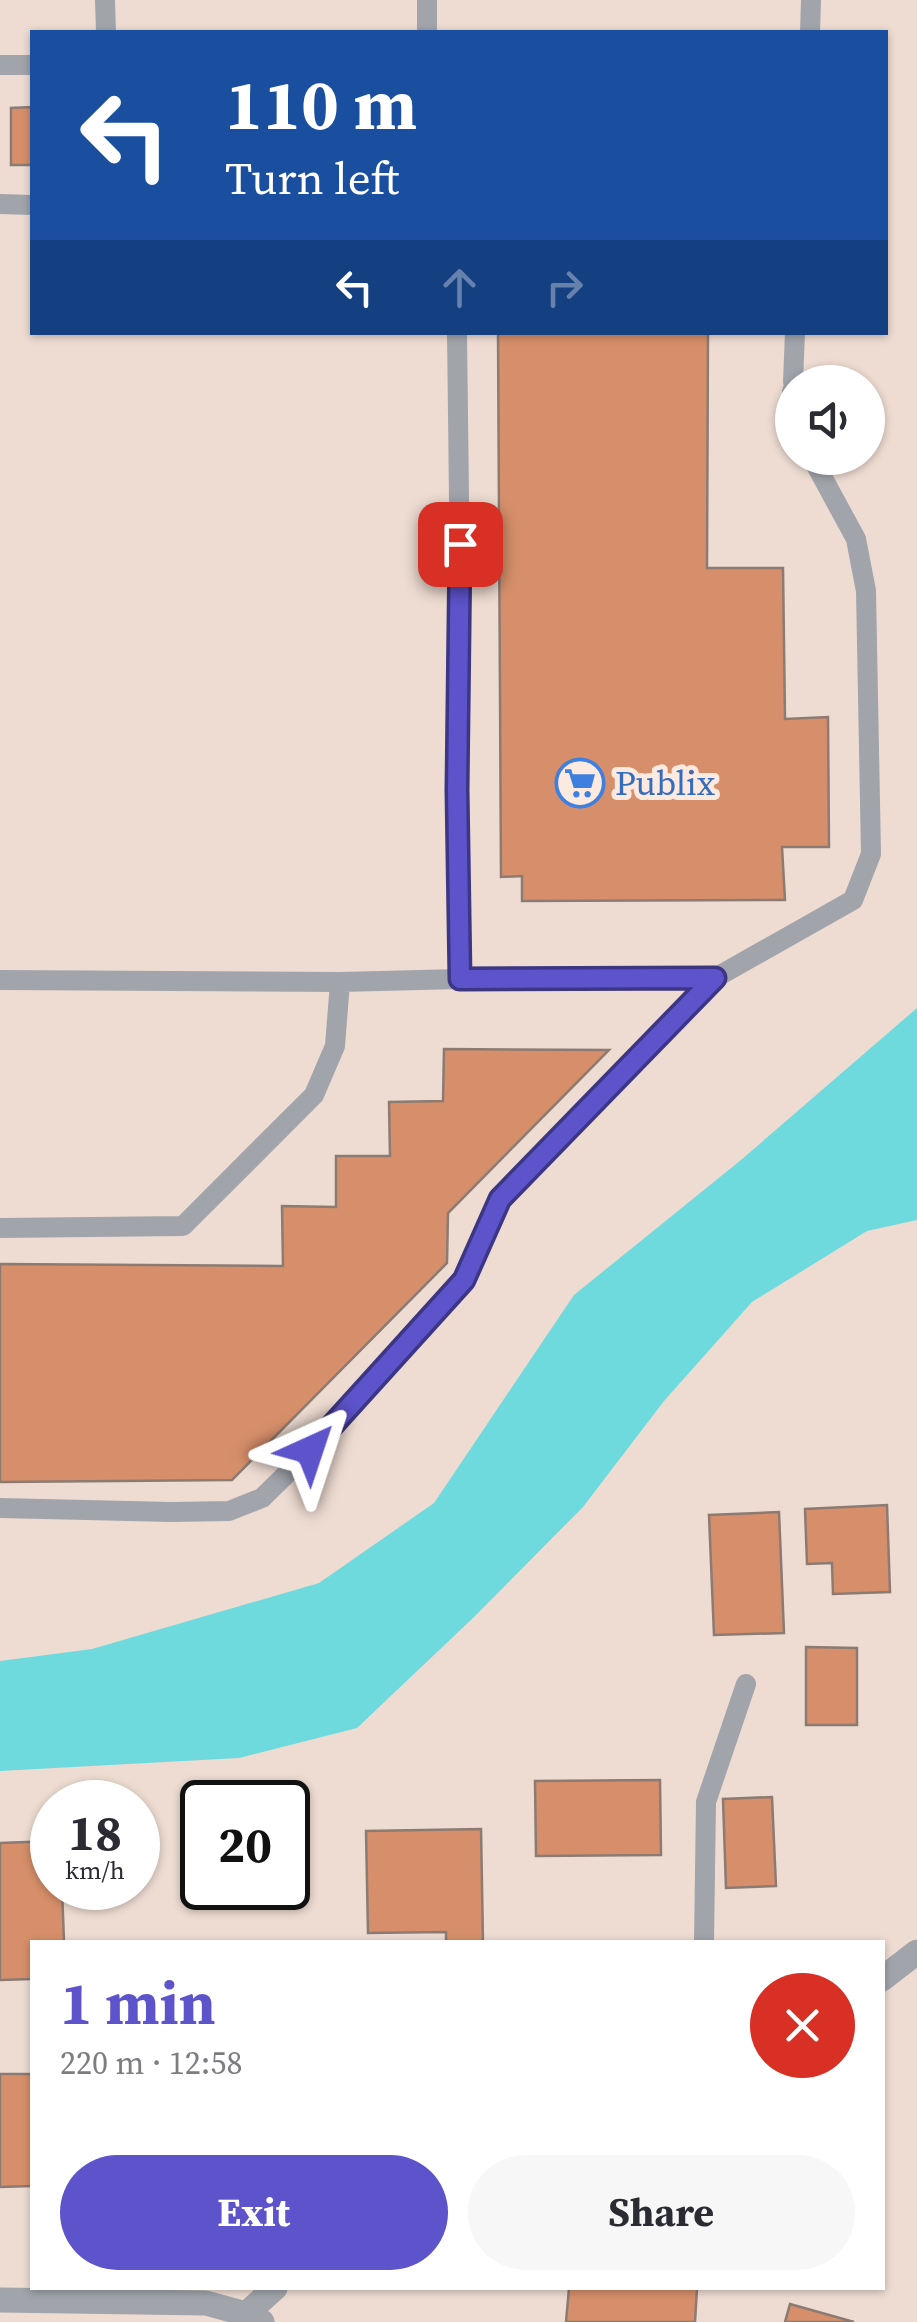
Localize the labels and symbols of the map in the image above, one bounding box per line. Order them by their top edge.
pin [418,502,503,587]
supermarket icon: Publix [554,757,606,809]
place label: Publix [615,759,716,807]
position arrow [258,1398,362,1502]
speed limit sign: 20 [180,1780,310,1910]

